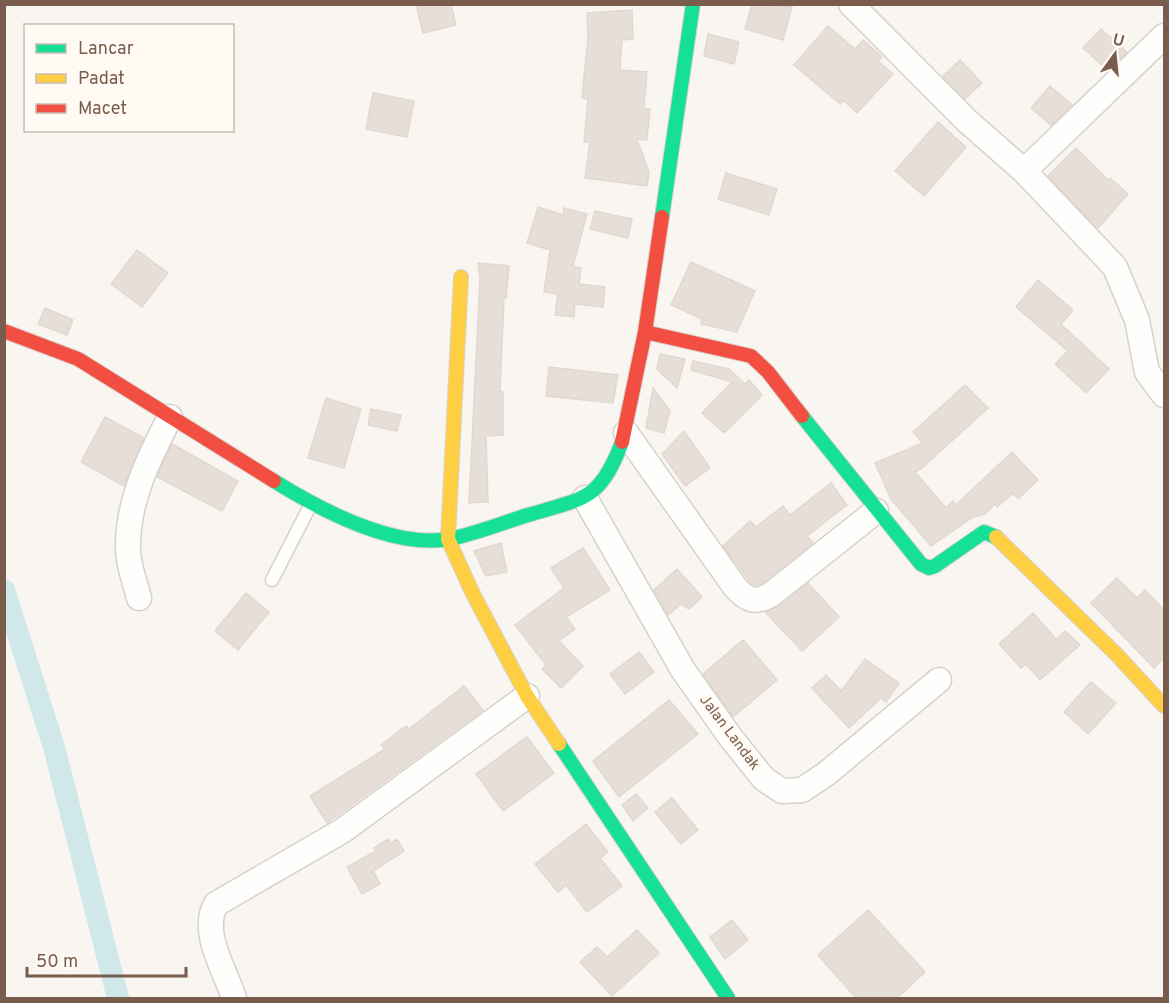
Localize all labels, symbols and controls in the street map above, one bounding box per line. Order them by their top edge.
legend [24,24,234,132]
north arrow [1085,24,1145,84]
text: U [1110,30,1126,53]
text: Lancar [78,38,134,61]
text: Padat [78,68,125,91]
text: Macet [78,98,127,121]
street label: Jalan Landak [694,692,764,774]
scale bar [27,940,186,978]
text: 50 m [36,951,78,974]

